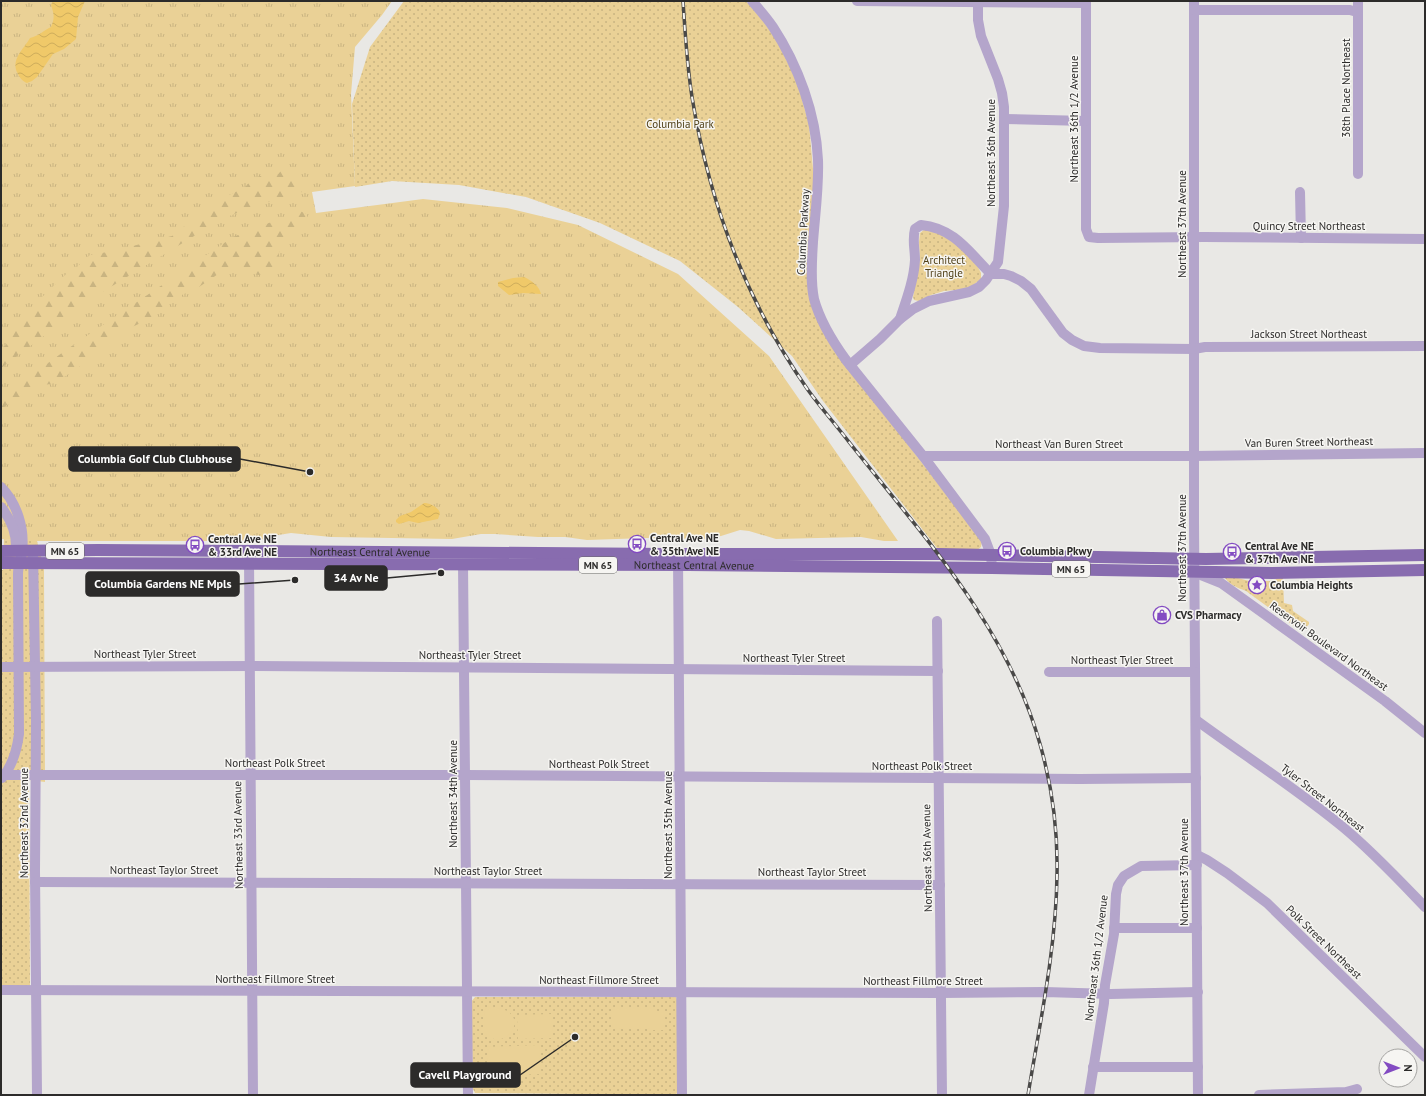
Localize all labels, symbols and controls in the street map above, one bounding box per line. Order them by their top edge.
street label: 38th Place Northeast [1339,38,1353,138]
street label: Northeast 36th 1/2 Avenue [1067,55,1081,182]
street label: Northeast 36th Avenue [984,99,998,207]
park label: Columbia Park [646,117,714,131]
street label: Northeast 37th Avenue [1175,170,1189,278]
street label: Columbia Parkway [794,188,812,275]
street label: Quincy Street Northeast [1253,219,1365,233]
park label: Architect Triangle [923,253,965,280]
street label: Jackson Street Northeast [1250,327,1367,341]
street label: Van Buren Street Northeast [1244,434,1374,450]
street label: Northeast Van Buren Street [995,437,1123,451]
callout: Columbia Golf Club Clubhouse [69,447,240,471]
text: Columbia Golf Club Clubhouse [78,451,232,466]
street label: Northeast 37th Avenue [1175,494,1189,602]
place label: Central Ave NE & 35th Ave NE [650,531,719,558]
place label: Central Ave NE & 33rd Ave NE [208,532,277,559]
bus stop icon: Central Ave NE & 35th Ave NE [627,534,647,554]
bus stop icon: Central Ave NE & 33rd Ave NE [185,535,205,555]
place label: Central Ave NE & 37th Ave NE [1245,539,1314,566]
bus stop icon: Columbia Pkwy [997,541,1017,561]
bus stop icon: Central Ave NE & 37th Ave NE [1222,542,1242,562]
road number: MN 65 [46,543,84,559]
street label: Northeast Central Avenue [310,544,431,559]
place label: Columbia Pkwy [1020,544,1093,558]
road number: MN 65 [579,557,617,573]
street label: Northeast Central Avenue [634,558,755,573]
road number: MN 65 [1052,561,1090,577]
callout: 34 Av Ne [325,566,387,590]
text: 34 Av Ne [333,570,379,585]
callout: Columbia Gardens NE Mpls [86,572,239,596]
place icon: Columbia Heights [1247,575,1267,595]
text: Columbia Gardens NE Mpls [94,576,232,591]
place label: Columbia Heights [1270,578,1353,592]
street label: Reservoir Boulevard Northeast [1267,598,1391,694]
shop icon: CVS Pharmacy [1152,605,1172,625]
place label: CVS Pharmacy [1175,608,1242,622]
street label: Northeast Tyler Street [94,647,197,661]
street label: Northeast Tyler Street [419,648,522,662]
street label: Northeast Tyler Street [743,651,846,665]
street label: Northeast Tyler Street [1071,653,1174,667]
street label: Northeast 34th Avenue [446,740,460,848]
street label: Northeast Polk Street [225,756,325,770]
street label: Northeast Polk Street [549,757,649,771]
street label: Northeast Polk Street [872,759,972,773]
street label: Tyler Street Northeast [1278,761,1368,835]
street label: Northeast 32nd Avenue [17,767,31,878]
street label: Northeast 35th Avenue [661,771,675,879]
street label: Northeast 33rd Avenue [230,780,246,889]
street label: Northeast 36th Avenue [919,803,935,912]
street label: Northeast 37th Avenue [1177,818,1191,926]
street label: Northeast Taylor Street [110,863,219,877]
street label: Northeast Taylor Street [434,864,543,878]
street label: Northeast Taylor Street [758,865,867,879]
street label: Northeast 36th 1/2 Avenue [1081,894,1111,1022]
street label: Polk Street Northeast [1283,902,1365,982]
street label: Northeast Fillmore Street [215,972,335,986]
street label: Northeast Fillmore Street [539,973,659,987]
street label: Northeast Fillmore Street [863,974,983,988]
north arrow [1378,1048,1418,1088]
callout: Cavell Playground [411,1063,520,1087]
text: N [1401,1064,1415,1072]
text: Cavell Playground [419,1067,511,1082]

